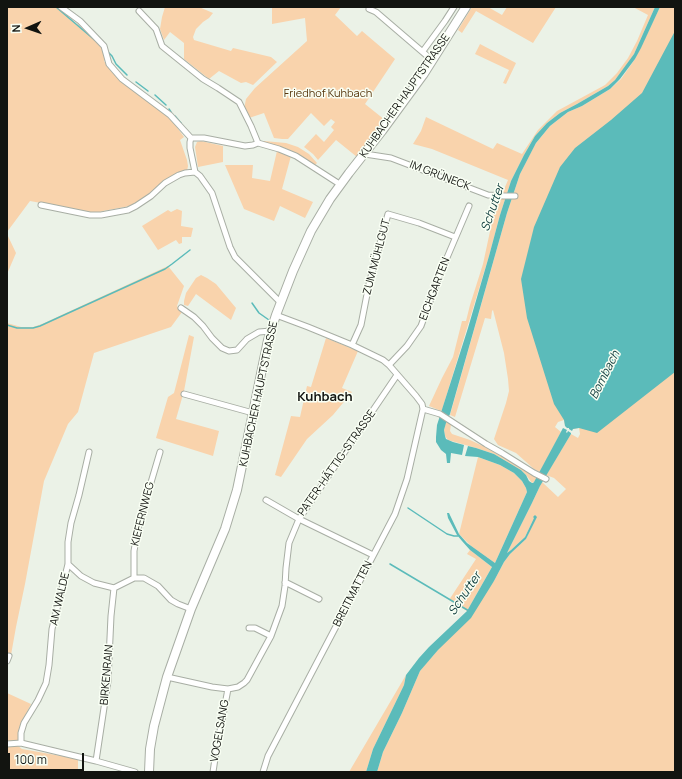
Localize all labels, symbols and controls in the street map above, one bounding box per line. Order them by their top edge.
north arrow [8,8,48,48]
text: N [8,24,23,33]
street label: KUHBACHER HAUPTSTRASSE [357,31,453,161]
park label: Friedhof Kuhbach [284,87,372,101]
street label: IM GRÜNECK [408,158,472,194]
water label: Schutter [478,183,508,233]
street label: ZUM MÜHLGUT [361,218,393,296]
street label: EICHGARTEN [417,256,453,322]
street label: KUHBACHER HAUPTSTRASSE [237,320,281,468]
water label: Bombach [587,348,623,402]
district label: Kuhbach [297,389,353,405]
street label: PATER-HÄTTIG-STRASSE [295,407,379,519]
street label: KIEFERNWEG [129,481,157,547]
street label: BREITMATTEN [331,559,375,629]
water label: Schutter [445,570,485,618]
street label: AM WALDE [47,571,73,627]
street label: BIRKENRAIN [98,644,116,706]
street label: VOGELSANG [208,699,232,763]
scale bar [10,745,86,771]
text: 100 m [15,751,47,768]

